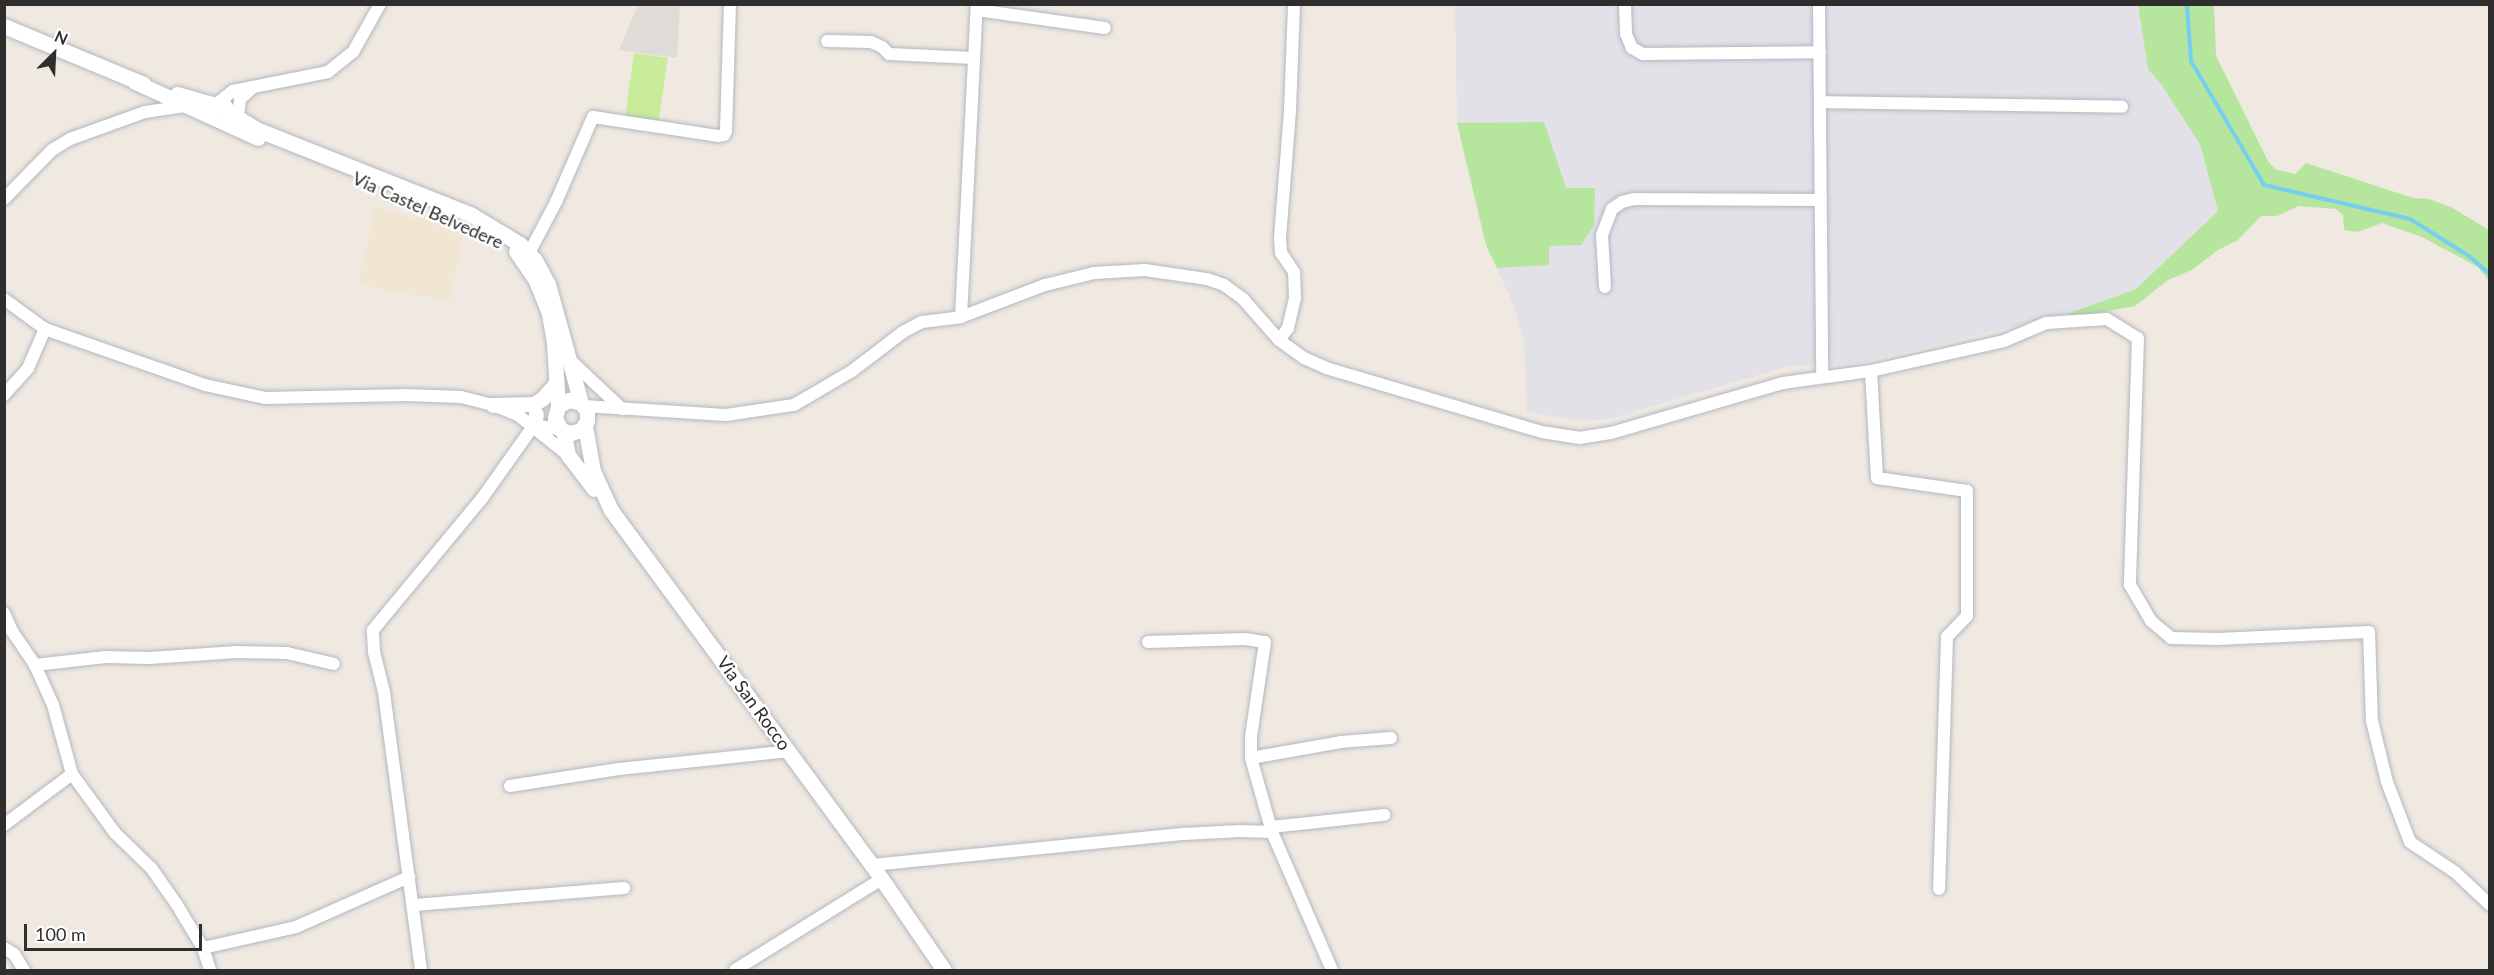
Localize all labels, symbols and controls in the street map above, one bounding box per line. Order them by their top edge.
north arrow [24,24,84,84]
text: N [52,26,71,48]
street label: Via Castel Belvedere [349,167,507,253]
street label: Via San Rocco [713,652,795,754]
scale bar [27,912,206,950]
text: 100 m [35,923,86,945]

